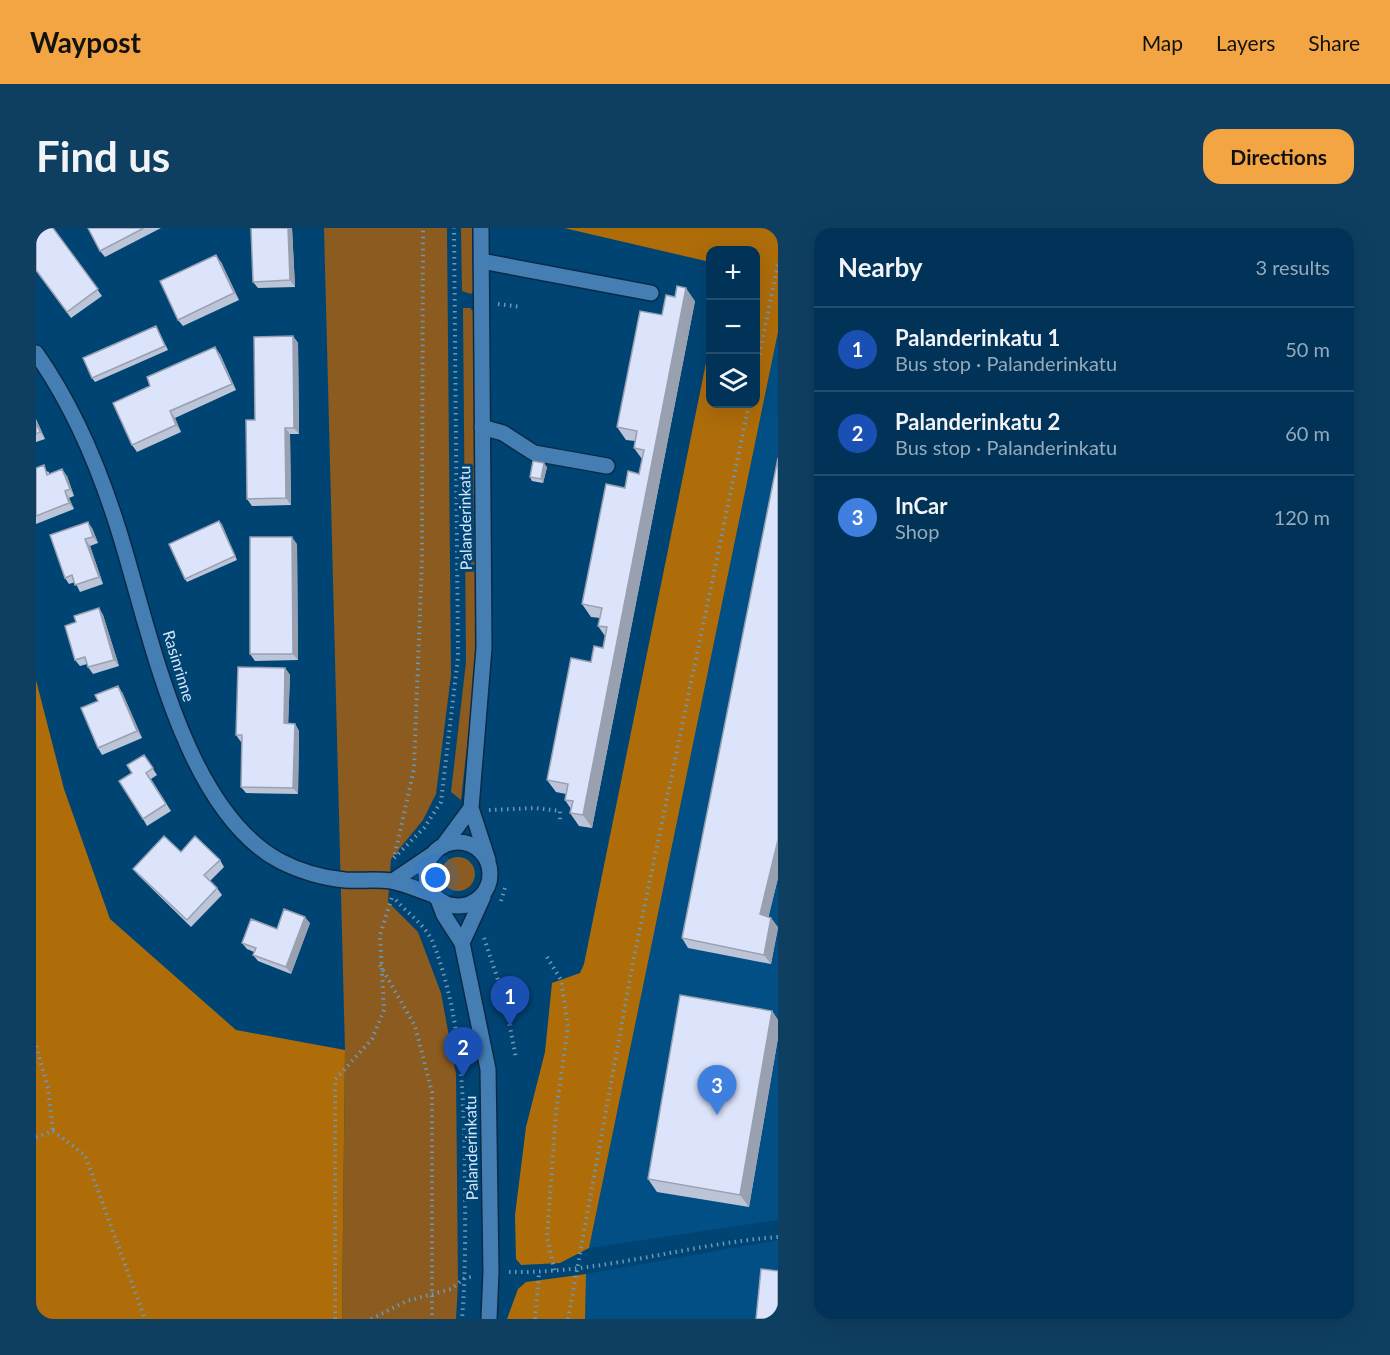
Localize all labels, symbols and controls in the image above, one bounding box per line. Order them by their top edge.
text: Waypost [30,25,141,59]
text: Map [1142,30,1183,55]
text: Layers [1216,30,1275,55]
text: Share [1308,30,1360,55]
button: Directions [1203,129,1354,184]
text: Find us [36,131,170,181]
map controls [706,246,760,408]
button: + [706,246,760,300]
text: Nearby [838,251,923,283]
text: 3 results [1255,255,1330,279]
button: − [706,300,760,354]
text: Palanderinkatu 1 [895,324,1060,351]
text: 1 [852,337,863,361]
text: 50 m [1285,337,1330,361]
text: Bus stop · Palanderinkatu [895,351,1117,375]
button: layers [706,354,760,408]
text: Palanderinkatu 2 [895,408,1060,435]
text: 2 [852,421,863,445]
text: 60 m [1285,421,1330,445]
text: Bus stop · Palanderinkatu [895,435,1117,459]
street label: Palanderinkatu [454,466,475,570]
text: InCar [895,492,947,519]
text: 3 [852,505,863,529]
text: 120 m [1274,505,1330,529]
text: Shop [895,519,939,543]
street label: Rasinrinne [160,628,199,704]
your location [421,863,450,892]
pin: 1 [490,976,530,1026]
pin: 2 [444,1028,482,1077]
pin: 3 [698,1066,736,1115]
street label: Palanderinkatu [460,1096,481,1200]

